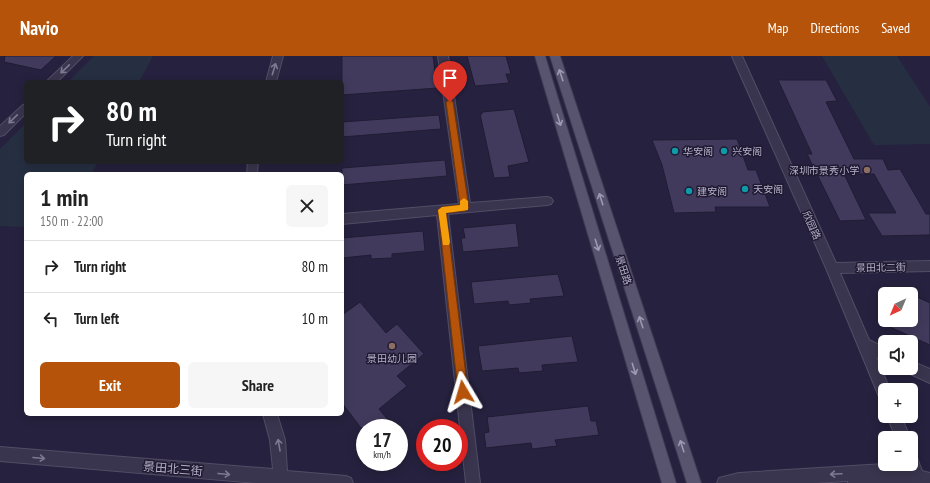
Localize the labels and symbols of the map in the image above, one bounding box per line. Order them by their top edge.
pin [433,61,467,102]
one-way arrow [271,63,278,76]
one-way arrow [60,64,70,74]
one-way arrow [557,69,564,82]
one-way arrow [8,114,18,124]
one-way arrow [556,114,563,127]
place label: 华安阁 [683,145,713,158]
place label: 兴安阁 [732,145,762,158]
marker: 华安阁 [670,146,680,156]
marker: 兴安阁 [719,146,729,156]
place label: 深圳市景秀小学 [789,164,859,177]
marker: 深圳市景秀小学 [862,165,872,175]
place label: 天安阁 [753,183,783,196]
marker: 天安阁 [740,184,750,194]
place label: 建安阁 [697,185,727,198]
marker: 建安阁 [684,186,694,196]
one-way arrow [597,192,604,205]
street label: 欣园路 [800,209,824,242]
one-way arrow [593,238,601,250]
street label: 景田路 [613,254,634,286]
street label: 景田北二街 [856,261,906,274]
north arrow [878,287,918,327]
one-way arrow [637,317,645,329]
marker: 景田幼儿园 [387,341,397,351]
place label: 景田幼儿园 [367,352,417,365]
one-way arrow [631,362,638,375]
position arrow [442,371,484,413]
speed limit sign: 20 [416,419,468,471]
one-way arrow [275,439,283,452]
one-way arrow [677,440,685,452]
one-way arrow [32,455,45,462]
street label: 景田北三街 [142,458,204,479]
one-way arrow [217,470,230,477]
one-way arrow [830,470,843,478]

